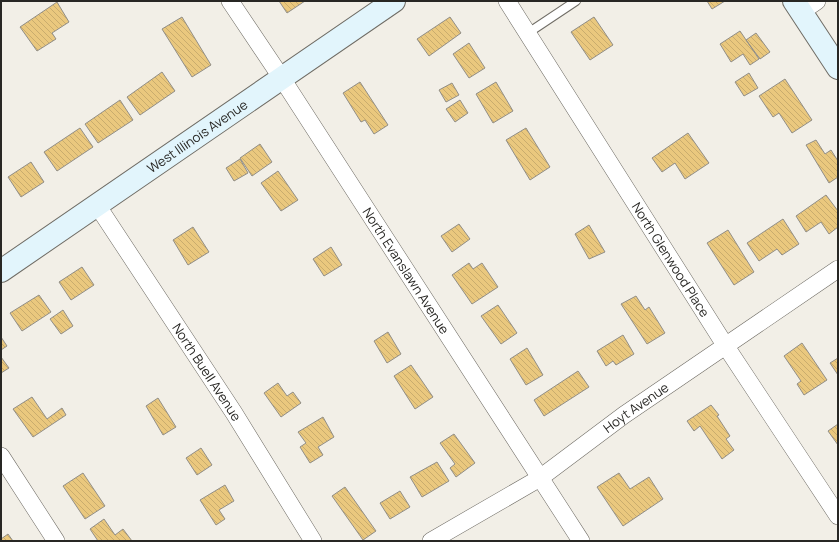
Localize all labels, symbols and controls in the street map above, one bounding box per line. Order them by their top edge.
street label: West Illinois Avenue [143,95,251,177]
street label: North Glenwood Place [628,199,714,321]
street label: North Evanslawn Avenue [359,204,454,338]
street label: North Buell Avenue [168,320,246,425]
street label: Hoyt Avenue [599,378,672,437]

